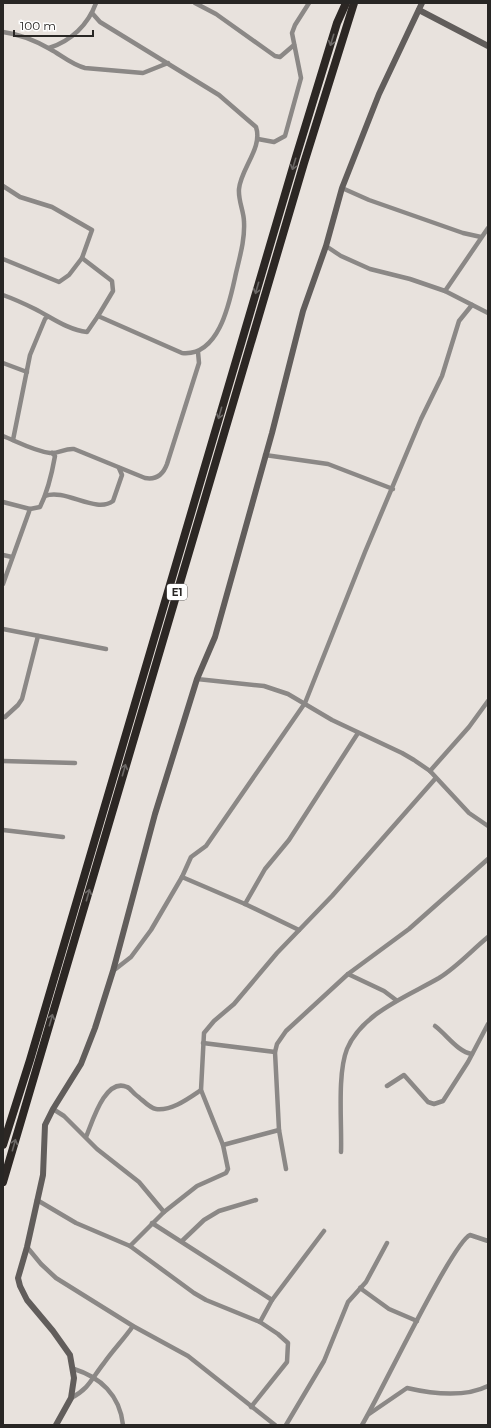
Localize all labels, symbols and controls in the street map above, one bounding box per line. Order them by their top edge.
scale bar [14,12,93,38]
text: 100 m [20,18,56,33]
one-way arrow [328,33,335,46]
one-way arrow [290,157,297,170]
one-way arrow [253,282,260,295]
one-way arrow [216,406,223,419]
road number: E1 [167,584,187,600]
one-way arrow [121,764,128,777]
one-way arrow [85,889,92,902]
one-way arrow [48,1014,55,1027]
one-way arrow [11,1138,18,1151]

